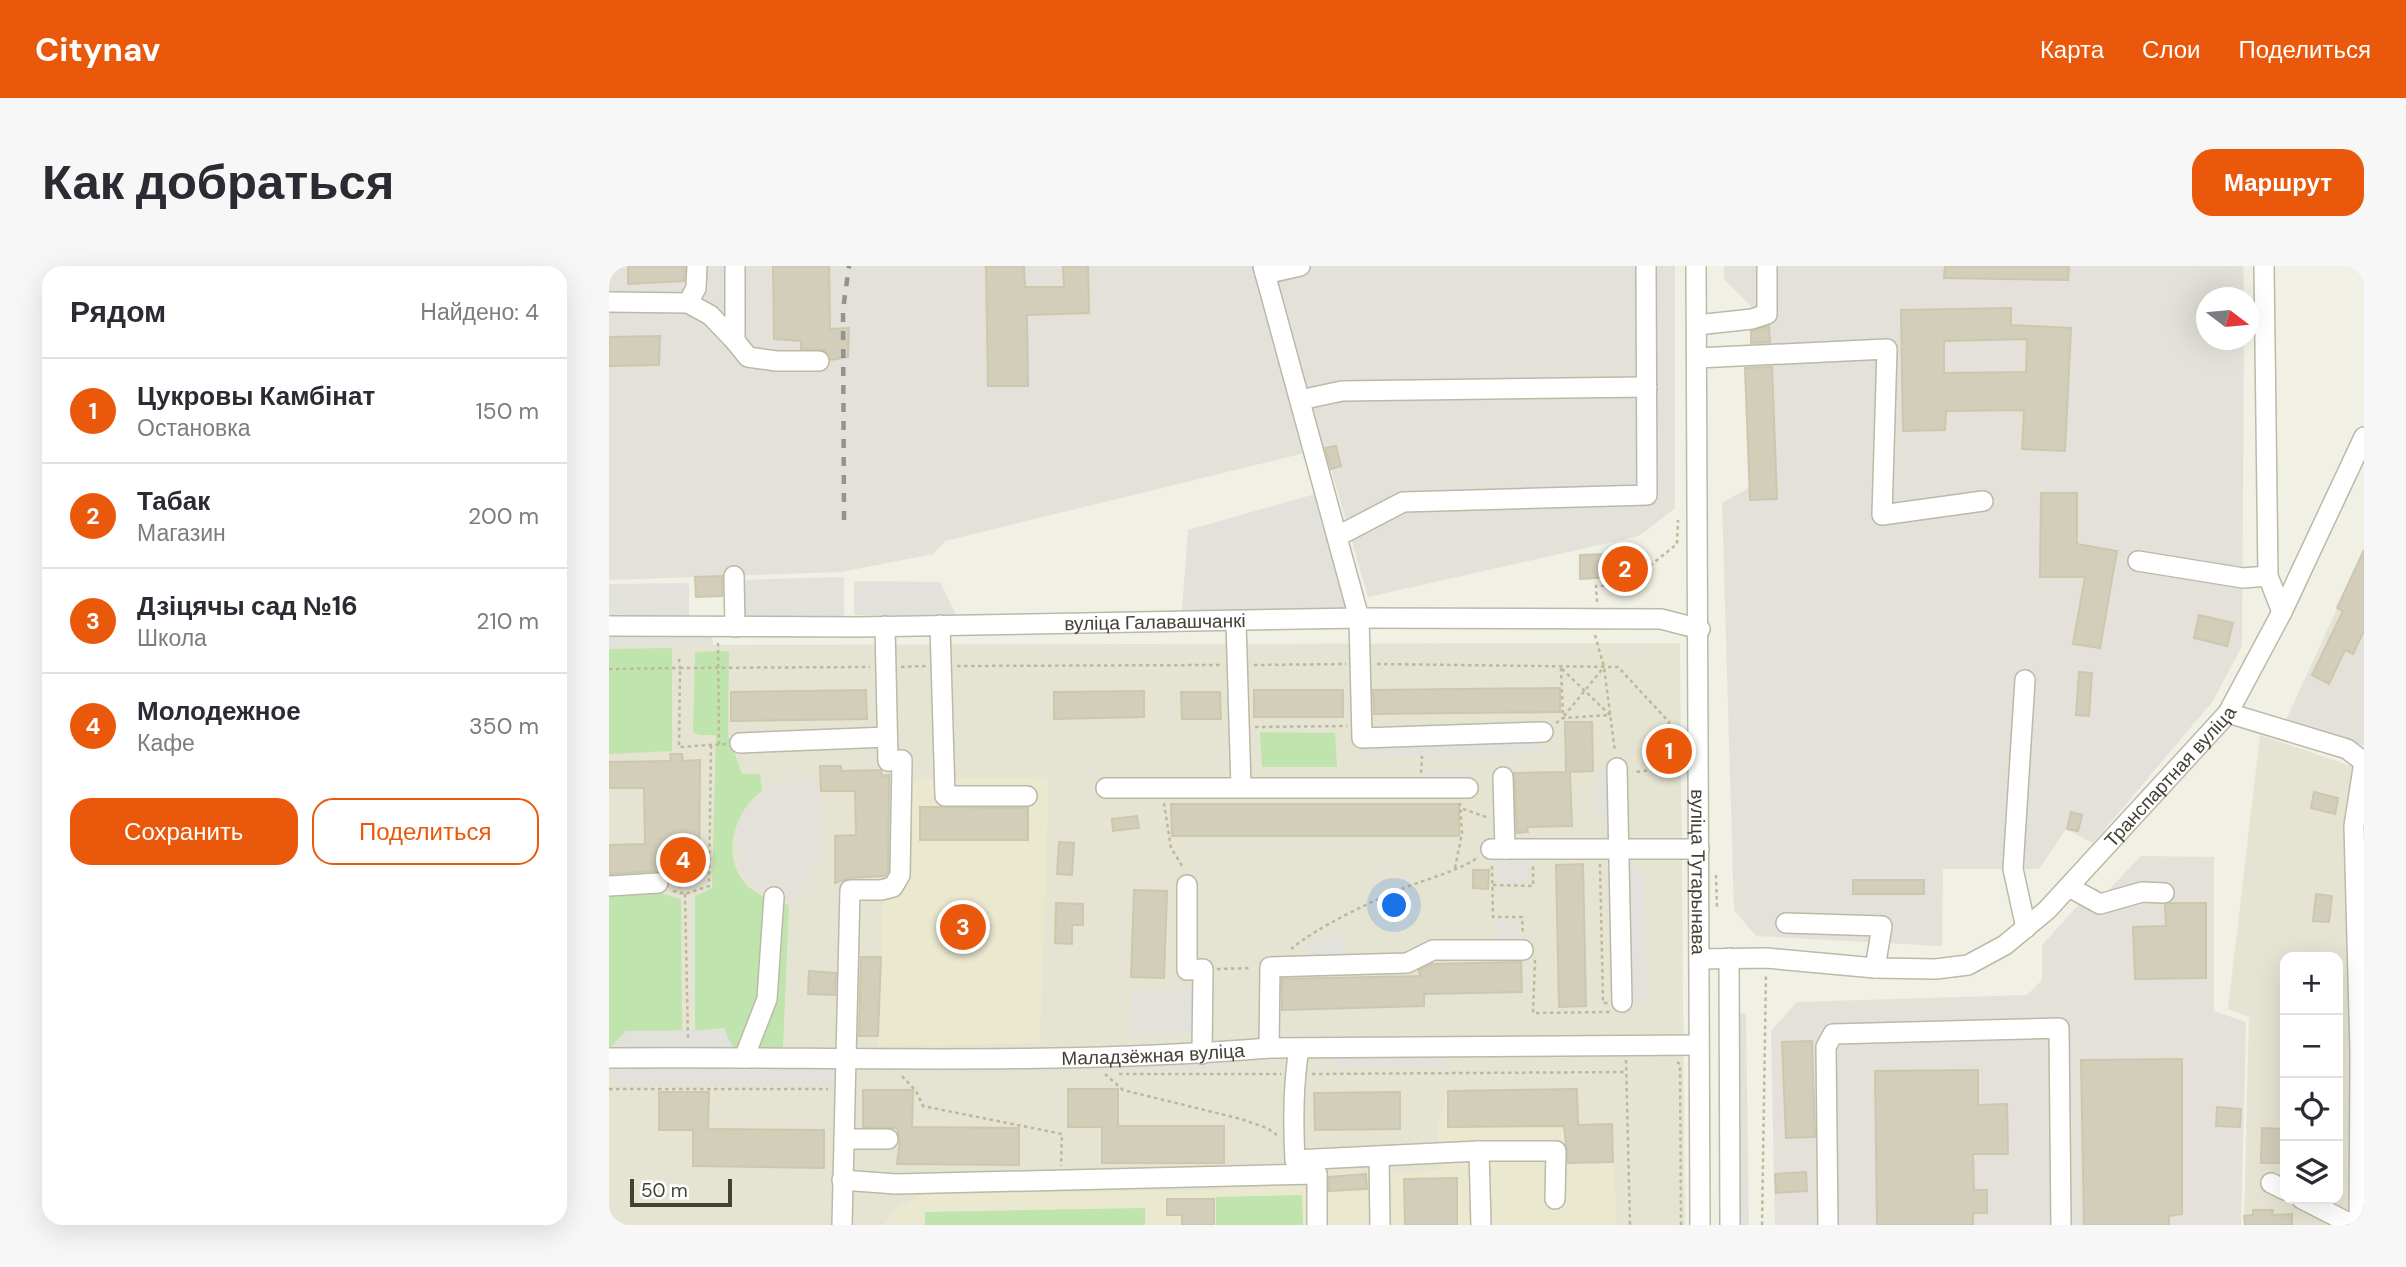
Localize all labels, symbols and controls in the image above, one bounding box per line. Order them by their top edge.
text: Citynav [35,28,160,71]
text: Карта [2040,34,2104,65]
text: Слои [2142,34,2200,65]
text: Поделиться [2238,34,2371,65]
button: Маршрут [2192,149,2364,216]
text: Как добраться [42,150,394,214]
north arrow [2196,287,2259,350]
text: Рядом [70,292,166,331]
text: Найдено: 4 [420,297,539,327]
text: Цукровы Камбінат [137,379,375,413]
text: 1 [89,396,97,426]
text: 150 m [475,396,539,426]
text: Остановка [137,413,251,443]
text: Табак [137,484,210,518]
text: 2 [86,501,100,531]
text: 200 m [468,501,539,531]
text: Магазин [137,518,226,548]
pin: 2 [1602,543,1648,595]
text: Дзіцячы сад №16 [137,589,358,623]
text: 3 [86,606,100,636]
text: 210 m [476,606,539,636]
street label: вуліца Галавашчанкі [1064,608,1246,636]
text: Школа [137,623,207,653]
text: Молодежное [137,694,301,728]
street label: Транспартная вуліца [2099,702,2242,852]
text: 4 [86,711,100,741]
text: 350 m [469,711,539,741]
pin: 1 [1646,725,1692,777]
text: Кафе [137,728,195,758]
street label: вуліца Тутарынава [1686,789,1711,955]
button: Сохранить [70,798,298,865]
button: Поделиться [312,798,539,865]
pin: 4 [660,834,706,886]
your location [1377,888,1411,922]
pin: 3 [940,901,986,953]
map controls [2280,952,2343,1204]
button: + [2280,952,2343,1015]
button: − [2280,1015,2343,1078]
street label: Маладзёжная вуліца [1061,1037,1246,1070]
button: locate [2280,1078,2343,1141]
button: layers [2280,1141,2343,1204]
scale bar [630,1176,731,1208]
text: 50 m [641,1178,688,1203]

